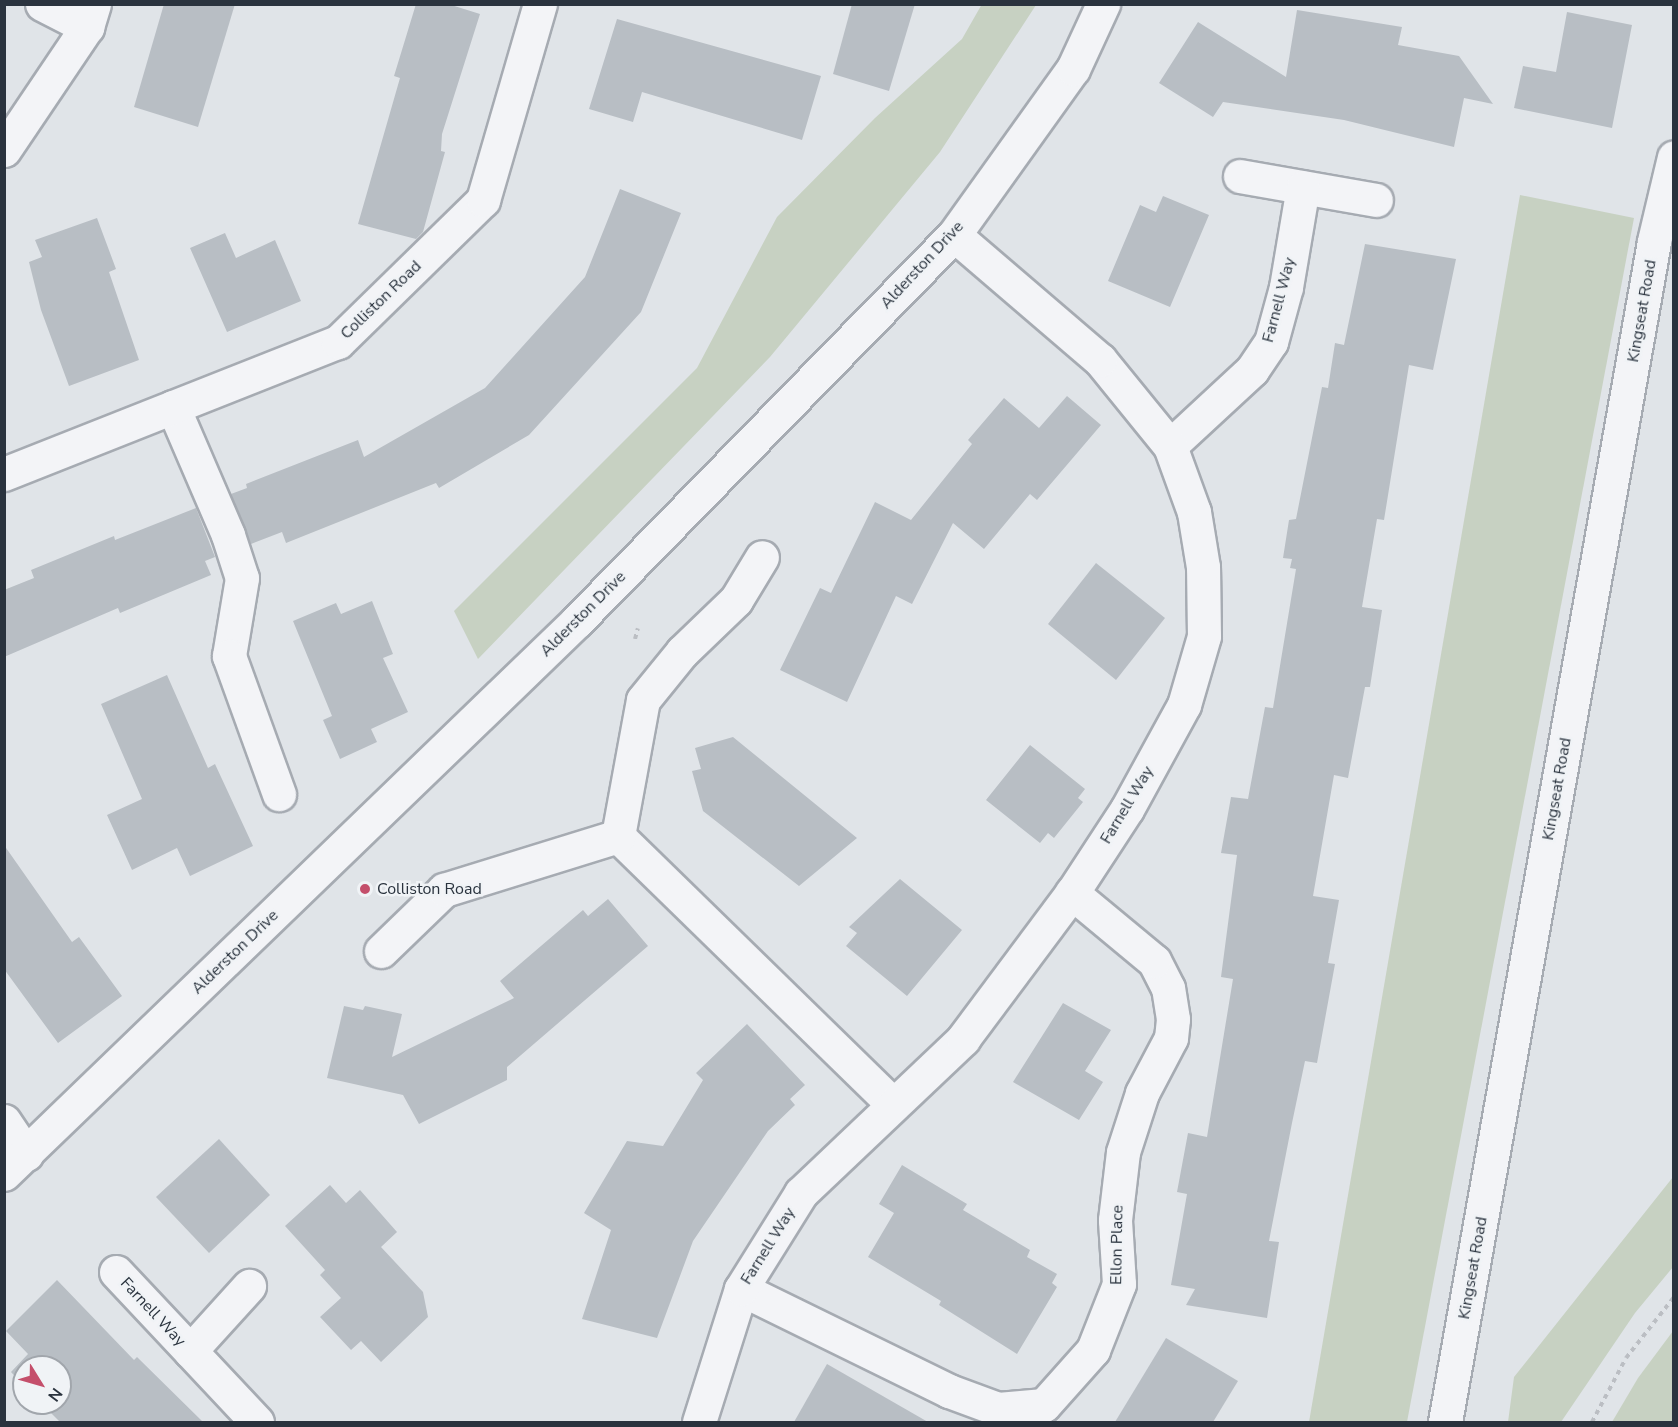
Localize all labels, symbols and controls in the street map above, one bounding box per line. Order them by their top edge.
street label: Alderston Drive [876,217,968,313]
street label: Farnell Way [1258,255,1300,345]
street label: Colliston Road [337,257,425,343]
street label: Kingseat Road [1624,258,1660,364]
street label: Alderston Drive [536,567,630,661]
street label: Kingseat Road [1539,736,1575,842]
street label: Farnell Way [1096,763,1158,847]
place label: Colliston Road [377,879,482,899]
marker: Colliston Road [358,882,372,896]
street label: Alderston Drive [188,906,282,998]
street label: Farnell Way [737,1204,799,1288]
street label: Ellon Place [1107,1205,1127,1285]
street label: Kingseat Road [1455,1215,1491,1321]
street label: Farnell Way [116,1274,190,1350]
north arrow [12,1355,72,1415]
text: N [42,1383,67,1406]

